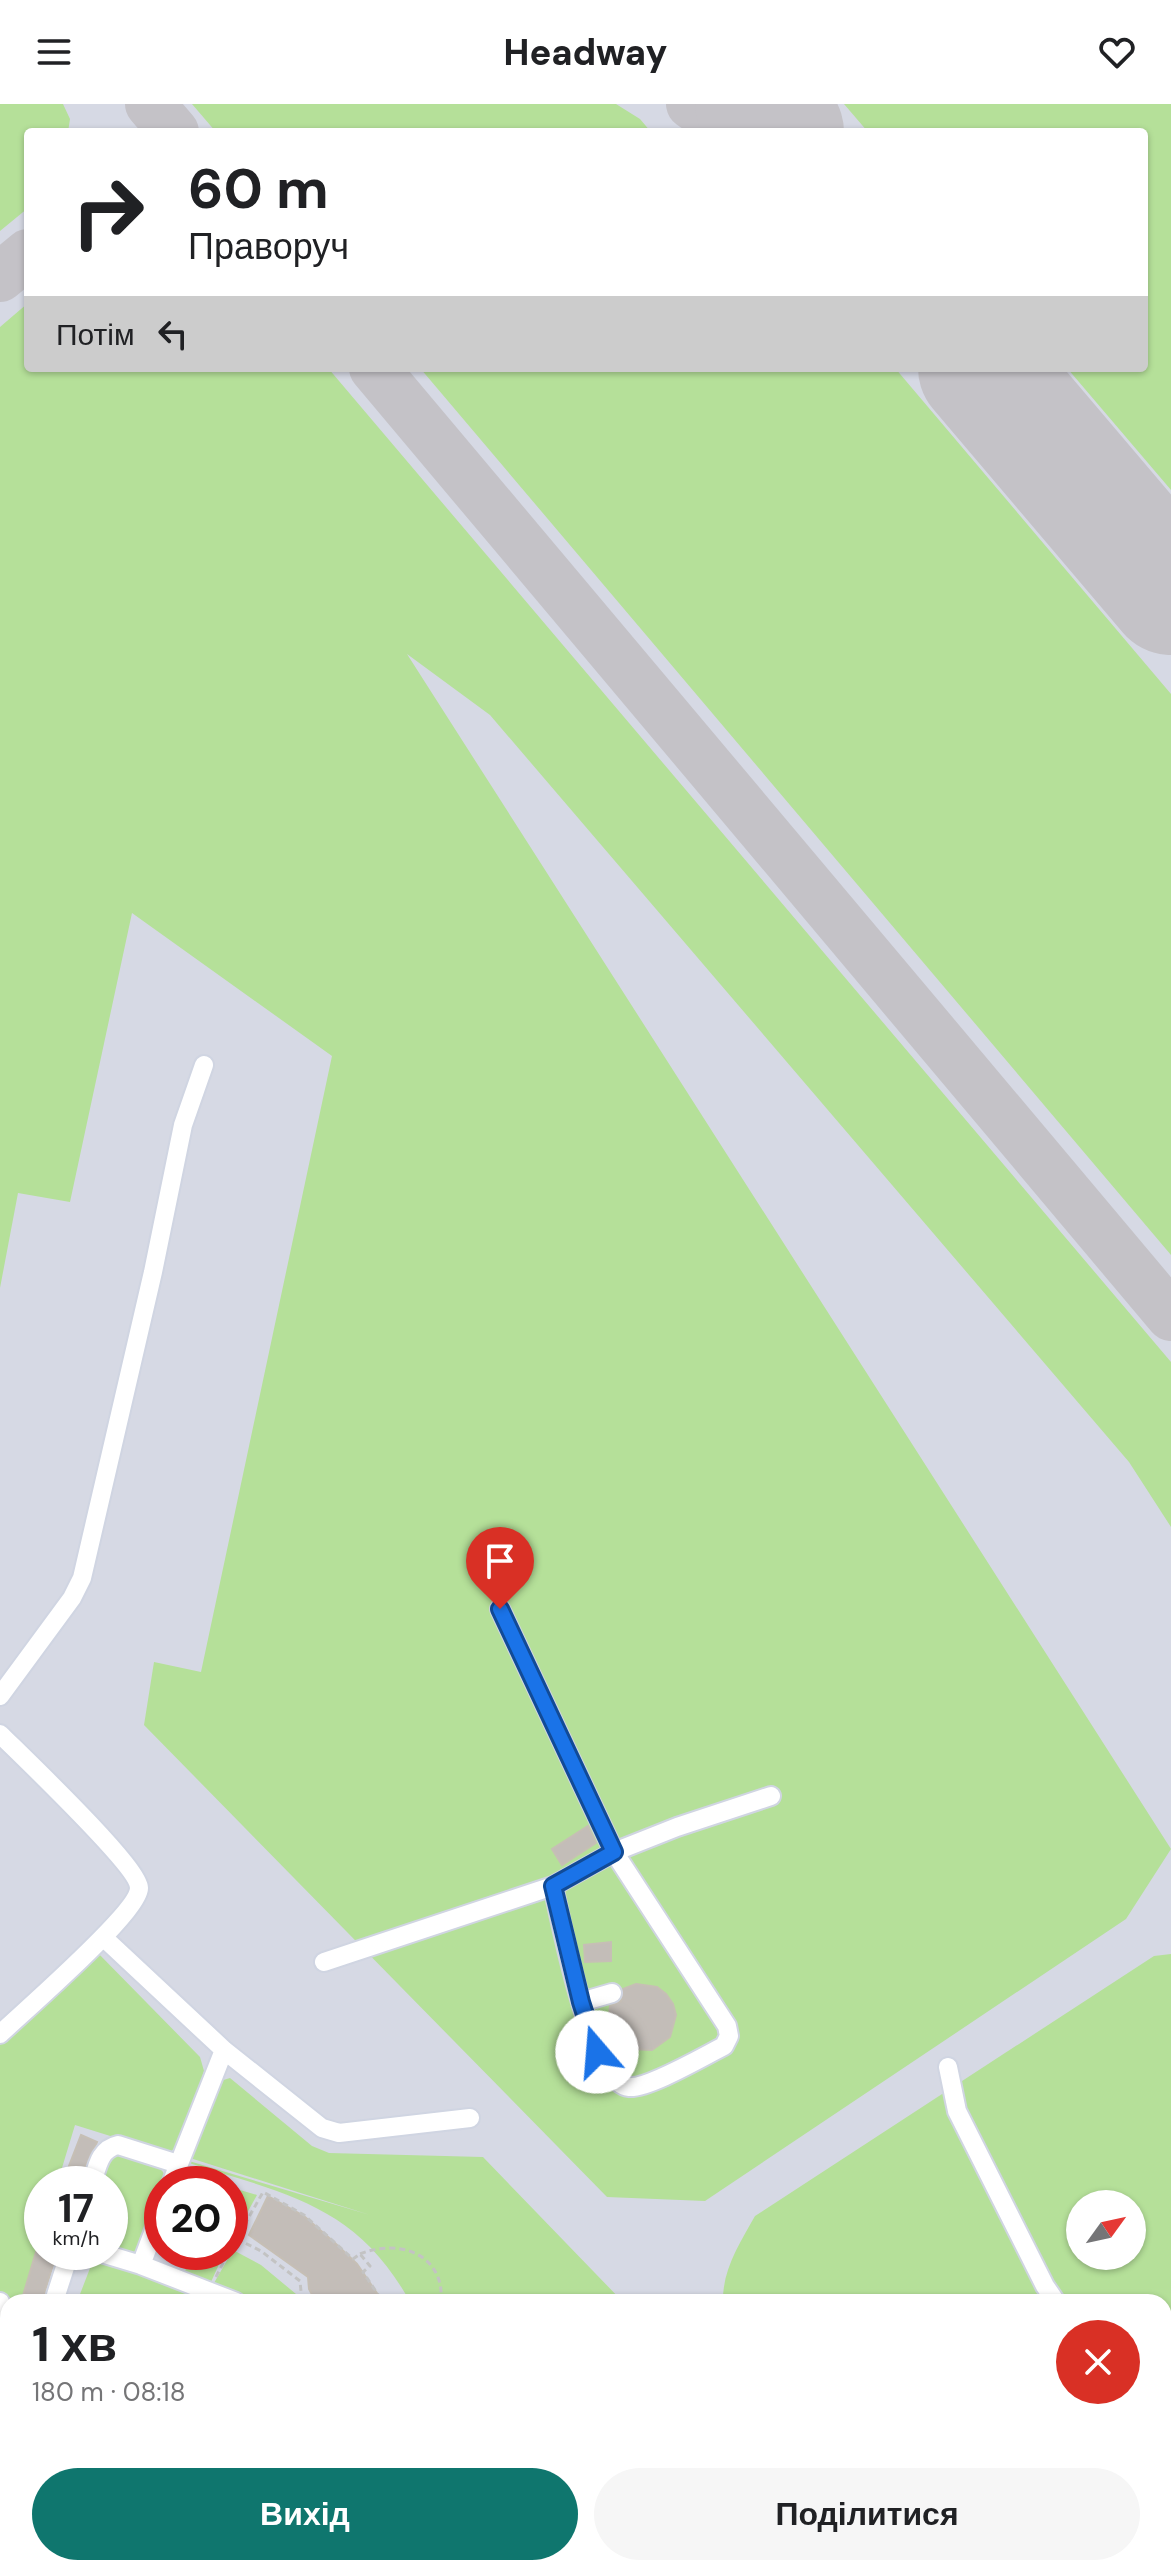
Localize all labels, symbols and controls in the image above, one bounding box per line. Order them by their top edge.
text: Headway [504,29,667,76]
icon: menu [32,30,76,74]
icon: heart [1095,30,1139,74]
text: 60 m [188,152,329,225]
icon: right [56,160,160,264]
text: Праворуч [188,223,349,270]
icon: left [151,312,195,356]
text: Потім [56,315,135,354]
pin [466,1527,534,1609]
icon: arrive [478,1539,522,1583]
position arrow [555,2010,639,2094]
speed limit sign: 20 [144,2166,248,2270]
text: 17 [58,2182,94,2234]
north arrow [1066,2190,1146,2270]
map controls [1066,2190,1146,2270]
text: km/h [52,2225,100,2251]
text: 1 хв [32,2313,117,2376]
button: close [1056,2320,1140,2404]
text: 180 m · 08:18 [32,2375,186,2409]
button: Вихід [32,2468,578,2560]
button: Поділитися [594,2468,1140,2560]

